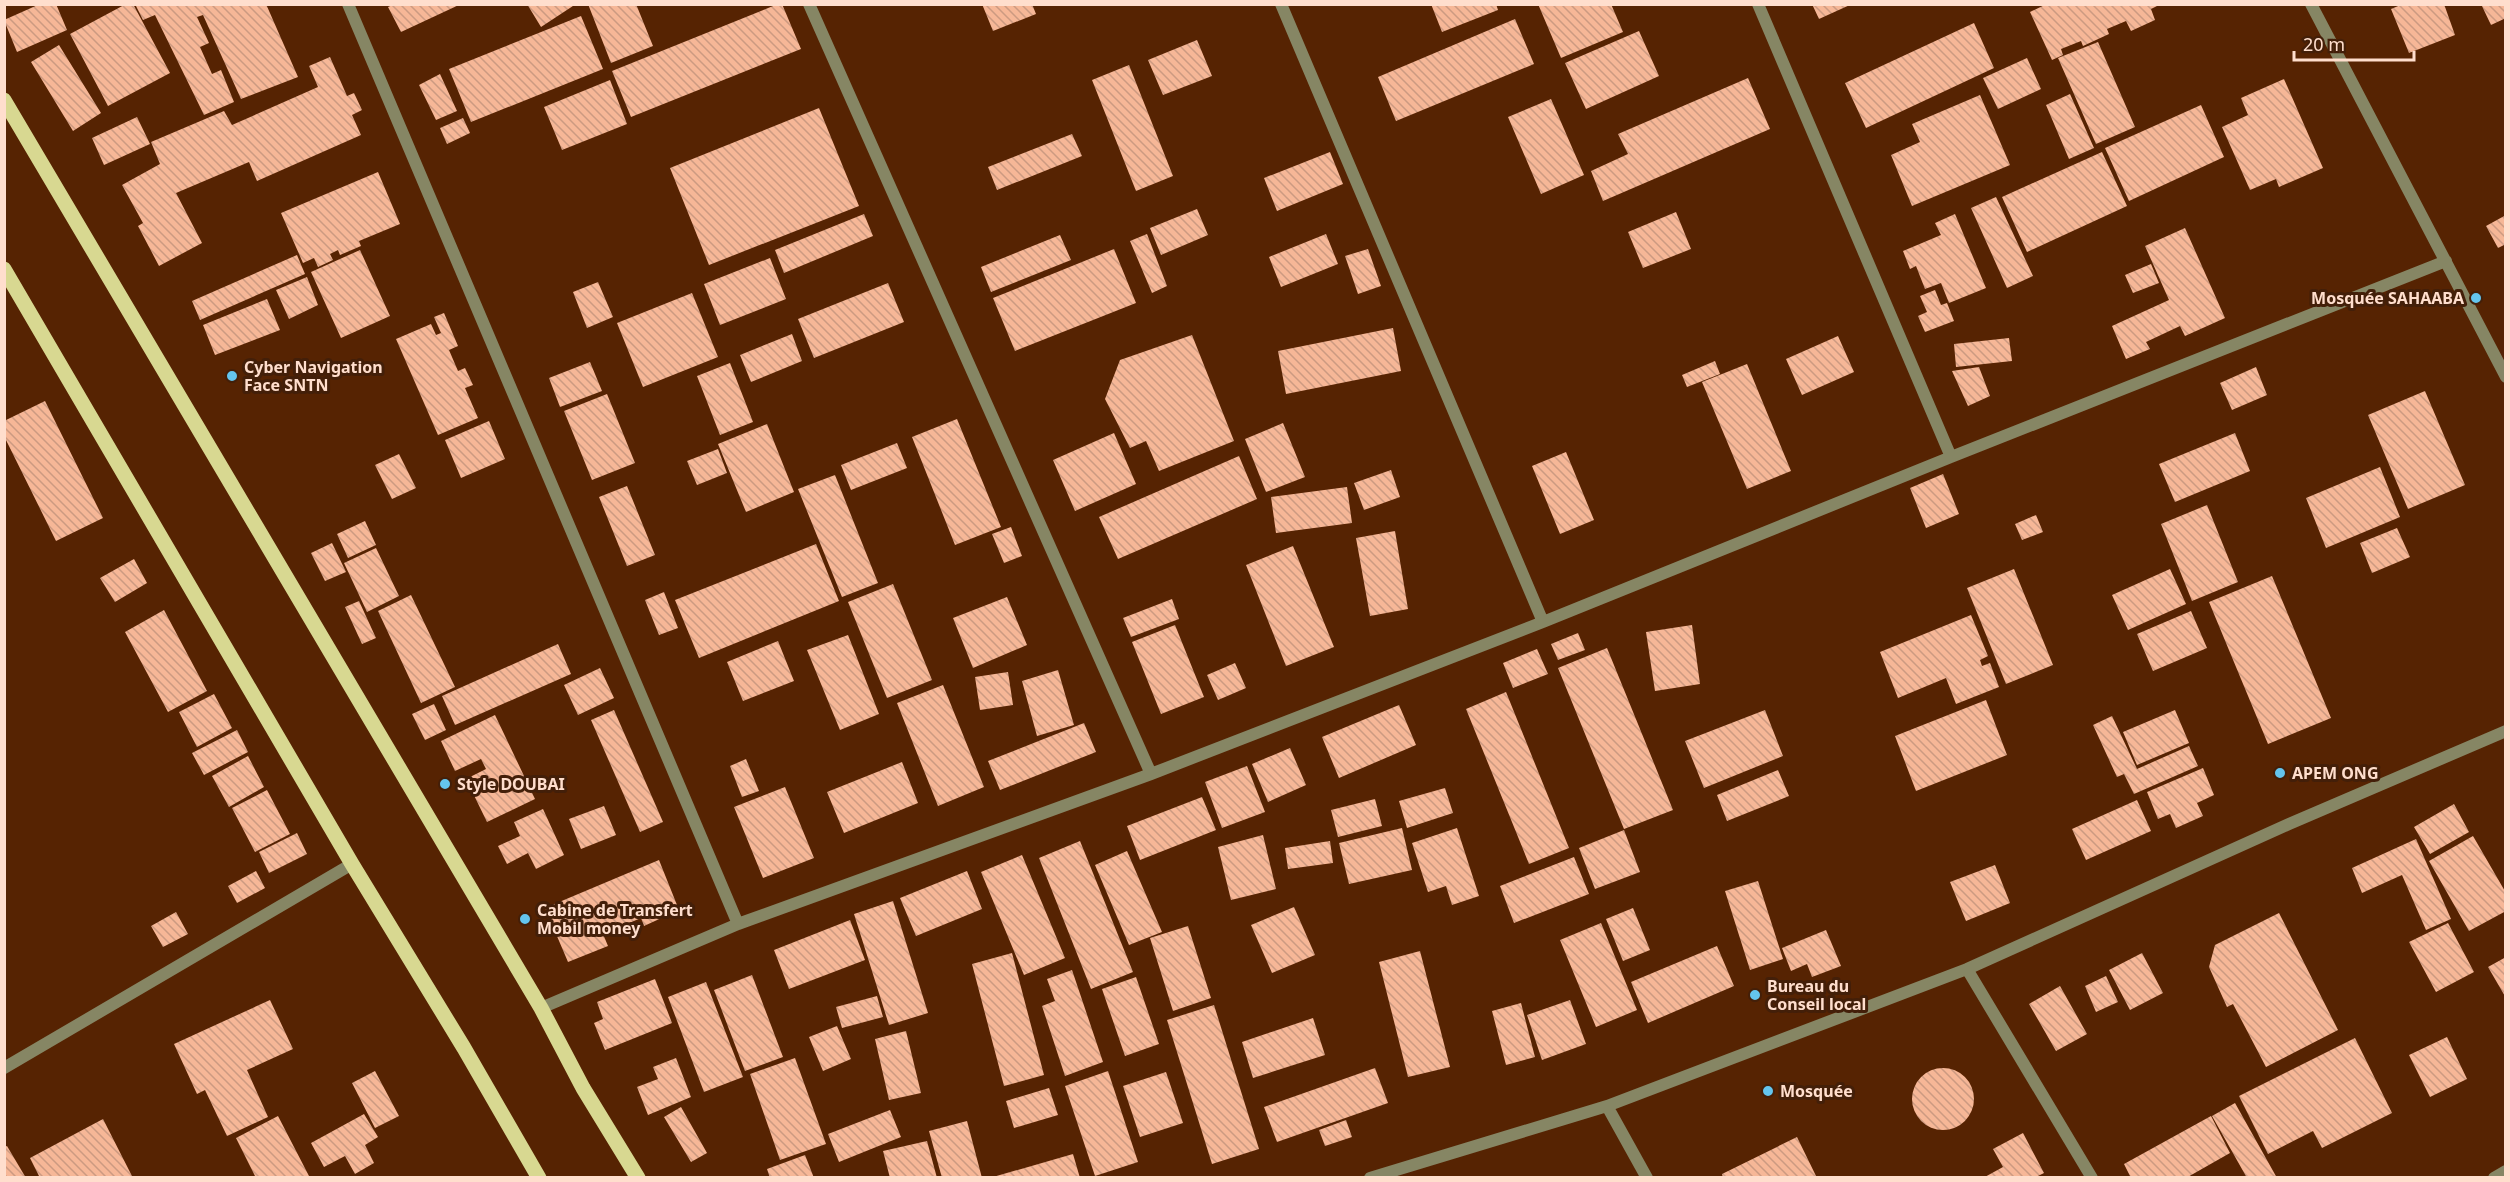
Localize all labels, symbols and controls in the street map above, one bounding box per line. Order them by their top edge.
scale bar [2294,24,2414,62]
text: 20 m [2303,32,2345,56]
place label: Mosquée SAHAABA [2311,287,2465,309]
marker: Mosquée SAHAABA [2469,291,2483,305]
place label: Cyber Navigation Face SNTN [244,356,383,396]
marker: Cyber Navigation Face SNTN [225,369,239,383]
place label: APEM ONG [2292,762,2378,784]
marker: APEM ONG [2273,766,2287,780]
place label: Style DOUBAI [457,773,565,795]
marker: Style DOUBAI [438,777,452,791]
place label: Cabine de Transfert Mobil money [537,899,693,939]
marker: Cabine de Transfert Mobil money [518,912,532,926]
place label: Bureau du Conseil local [1767,975,1866,1015]
marker: Bureau du Conseil local [1748,988,1762,1002]
place label: Mosquée [1780,1080,1853,1102]
marker: Mosquée [1761,1084,1775,1098]

